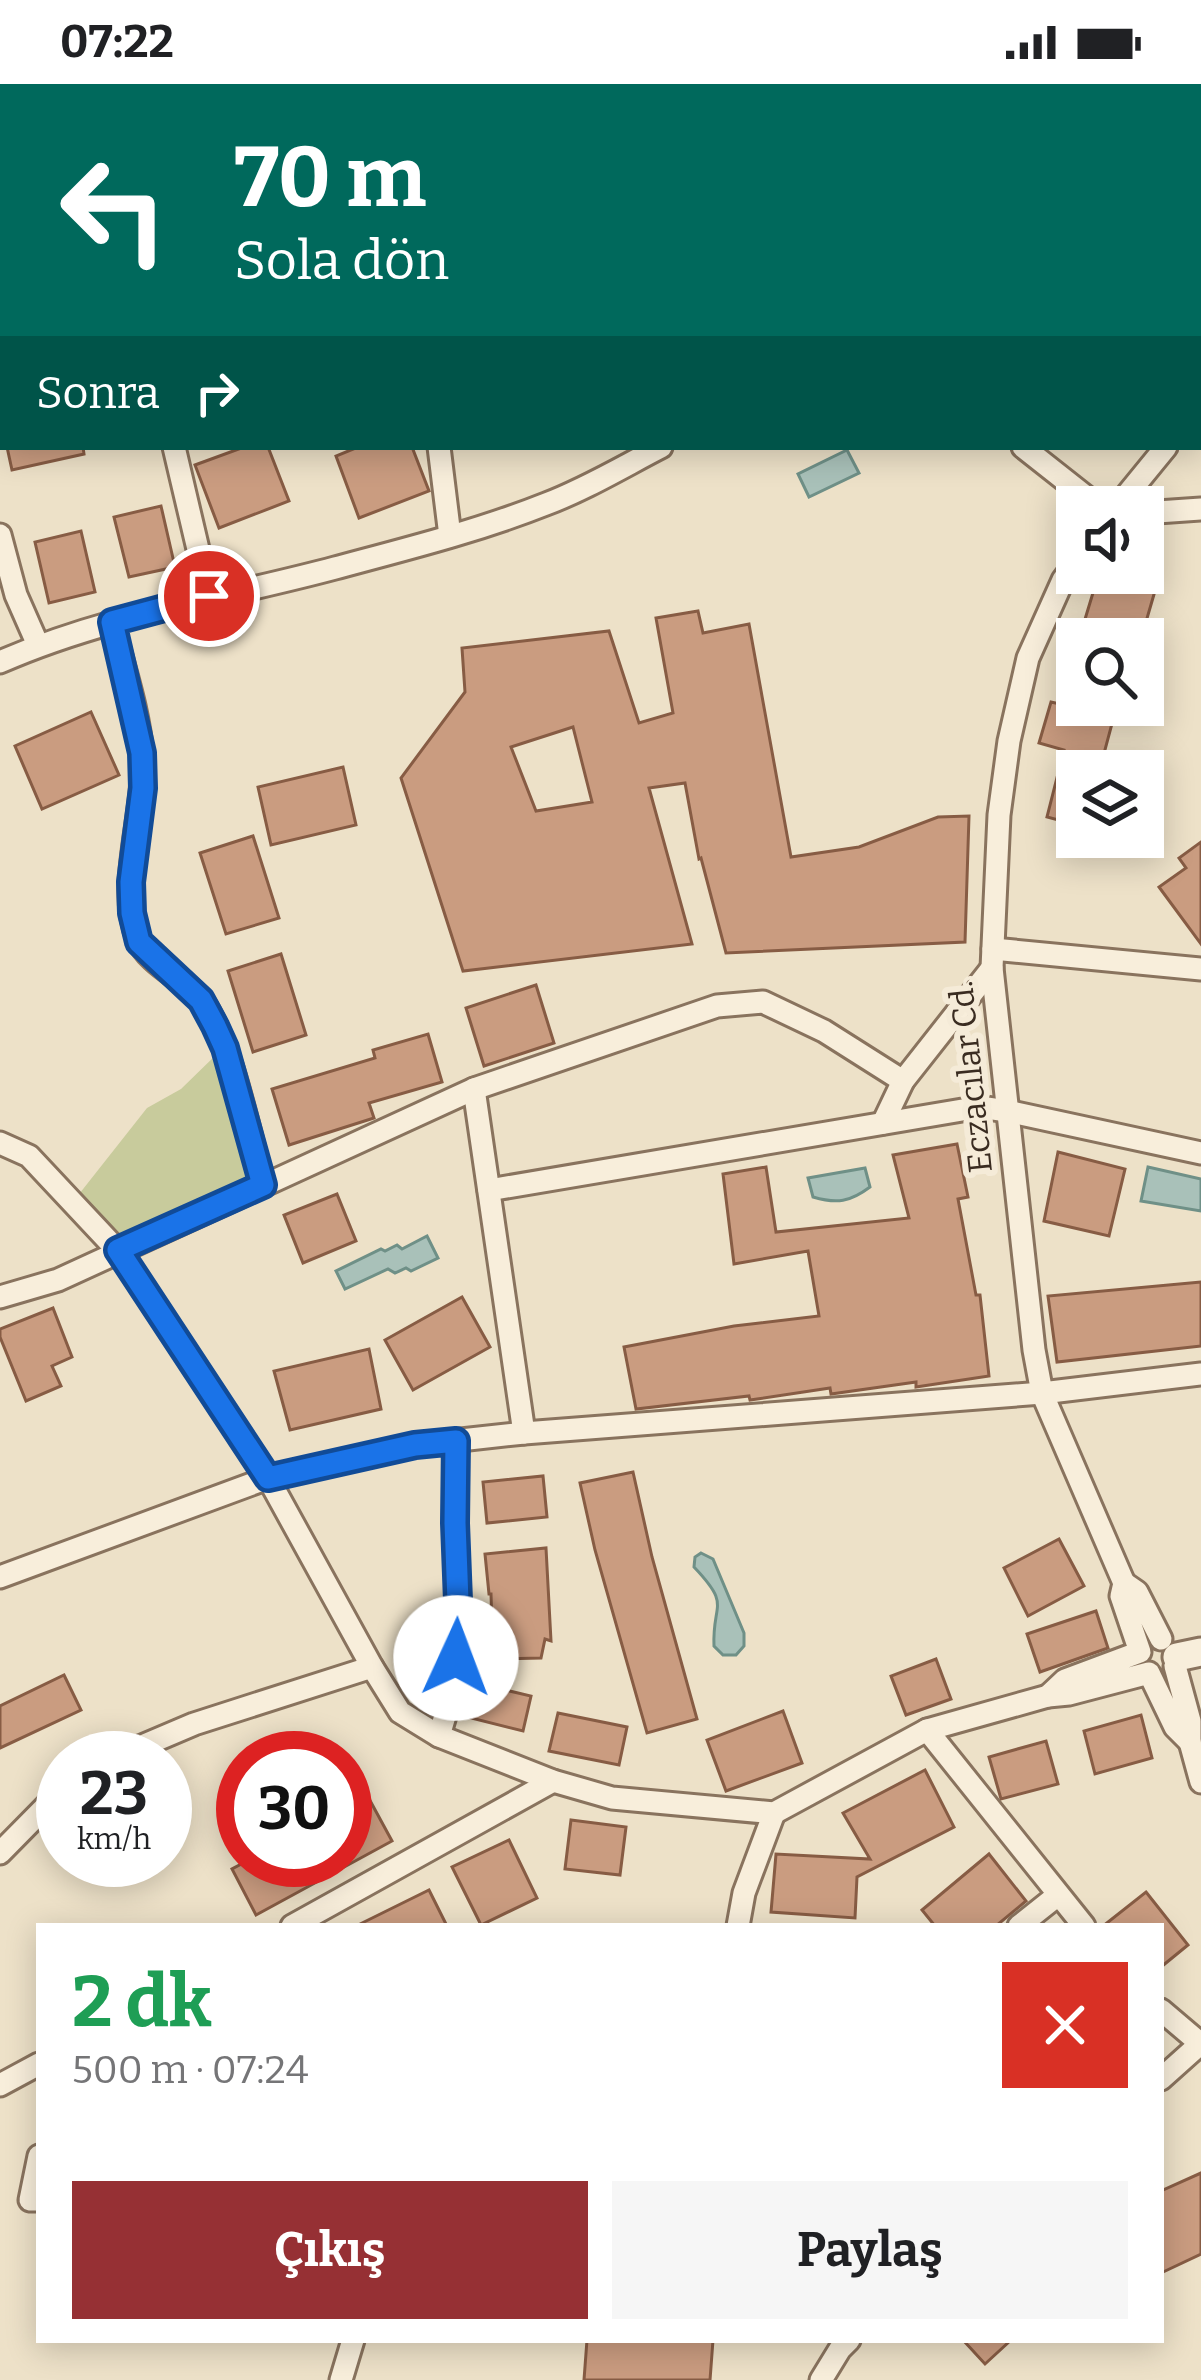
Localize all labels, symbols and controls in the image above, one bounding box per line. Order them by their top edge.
text: 07:22 [60,15,174,69]
text: 70 m [234,127,426,228]
icon: left [36,132,192,288]
text: Sola dön [234,229,449,293]
icon: right [184,360,250,426]
text: Sonra [36,366,160,420]
map controls [1056,486,1164,858]
button: sound [1056,486,1164,594]
pin [158,545,260,647]
icon: arrive [176,563,242,629]
button: search [1056,618,1164,726]
button: layers [1056,750,1164,858]
street label: Eczacılar Cd. [941,979,1001,1175]
position arrow [393,1595,519,1721]
speed limit sign: 30 [216,1731,372,1887]
text: 23 [80,1758,148,1830]
text: km/h [77,1821,151,1857]
text: 2 dk [72,1959,212,2045]
button: close [1002,1962,1128,2088]
text: 500 m · 07:24 [72,2047,308,2093]
button: Çıkış [72,2181,588,2319]
button: Paylaş [612,2181,1128,2319]

